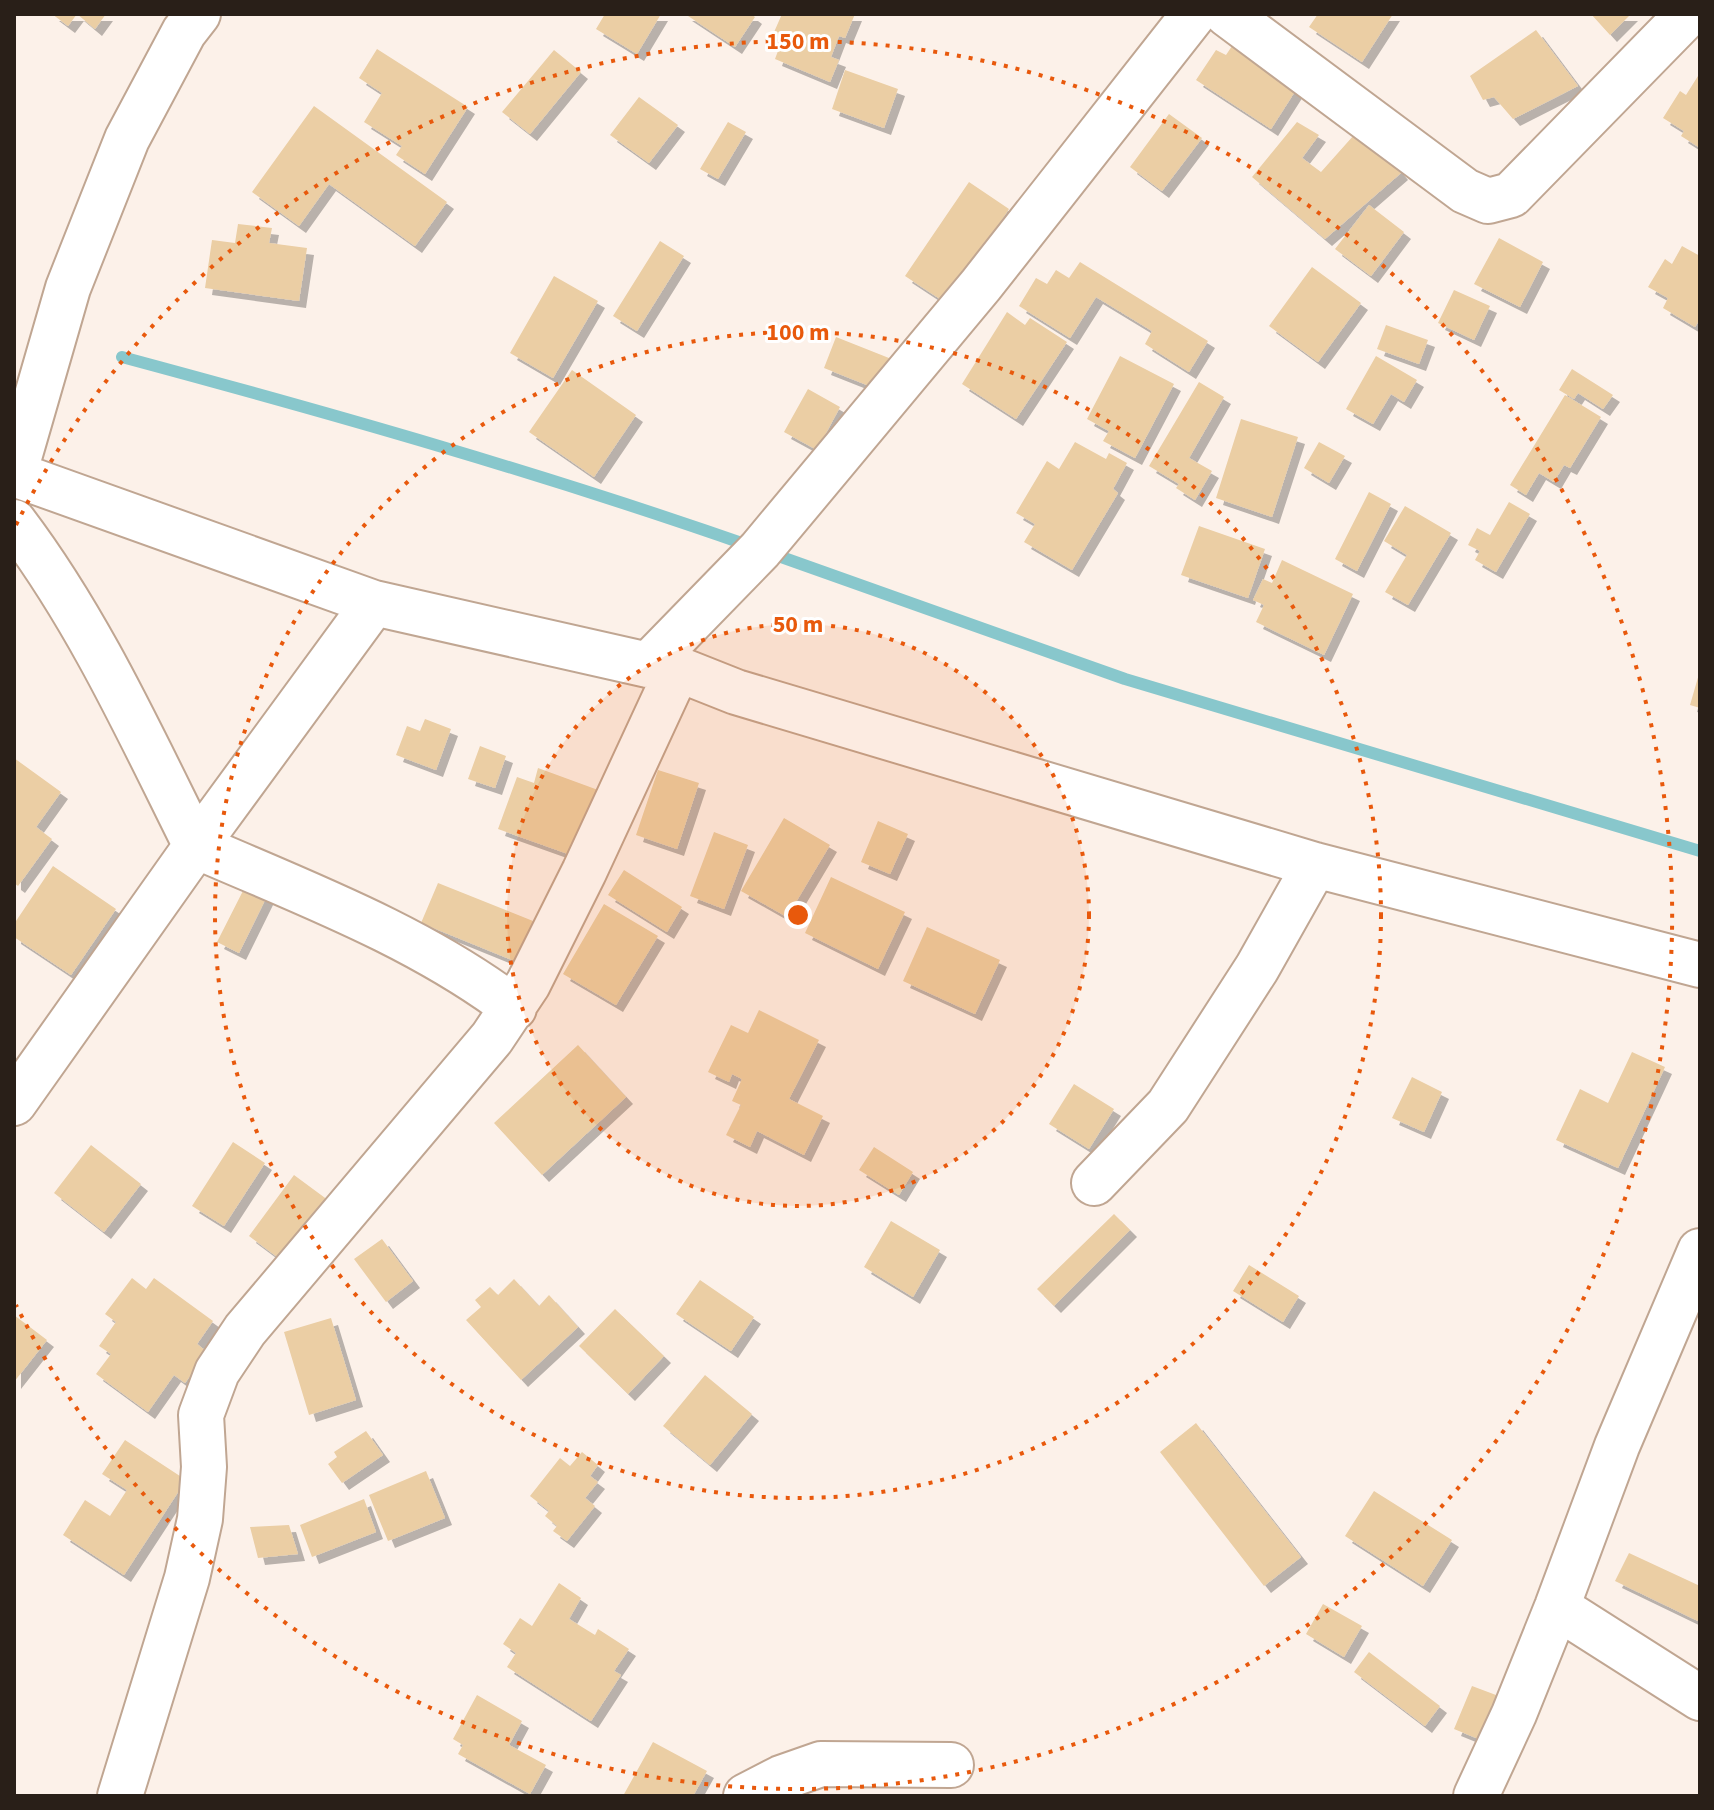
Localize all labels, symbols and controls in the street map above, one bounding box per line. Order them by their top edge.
text: 150 m [766,24,830,59]
text: 100 m [766,315,830,350]
text: 50 m [773,607,823,642]
centre of rings [784,901,812,929]

